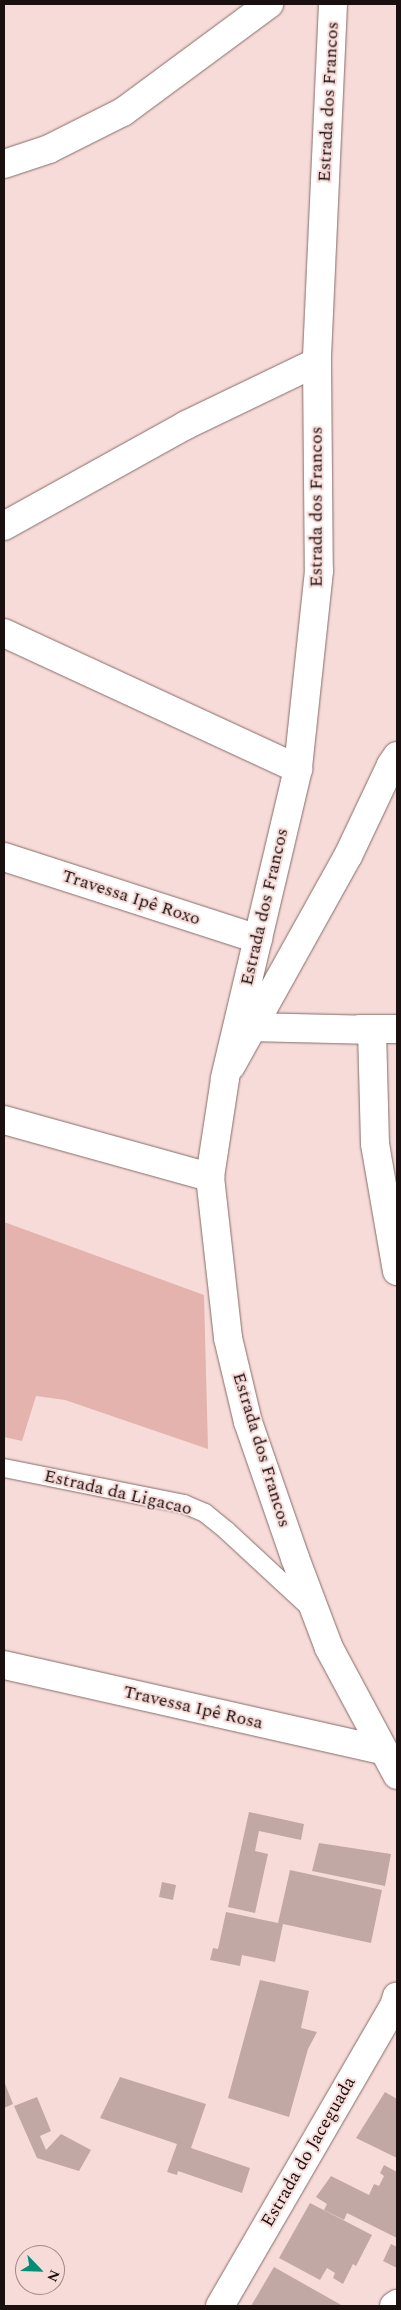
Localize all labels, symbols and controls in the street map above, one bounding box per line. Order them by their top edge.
street label: Estrada dos Francos [314,21,344,183]
street label: Estrada dos Francos [306,427,328,587]
street label: Estrada dos Francos [236,826,294,988]
street label: Travessa Ipê Roxo [59,865,203,931]
street label: Estrada dos Francos [227,1370,295,1530]
street label: Estrada da Ligacao [42,1465,194,1521]
street label: Travessa Ipê Rosa [121,1681,265,1735]
street label: Estrada do Jaceguada [257,2073,361,2231]
north arrow [15,2245,65,2295]
text: N [41,2266,65,2285]

